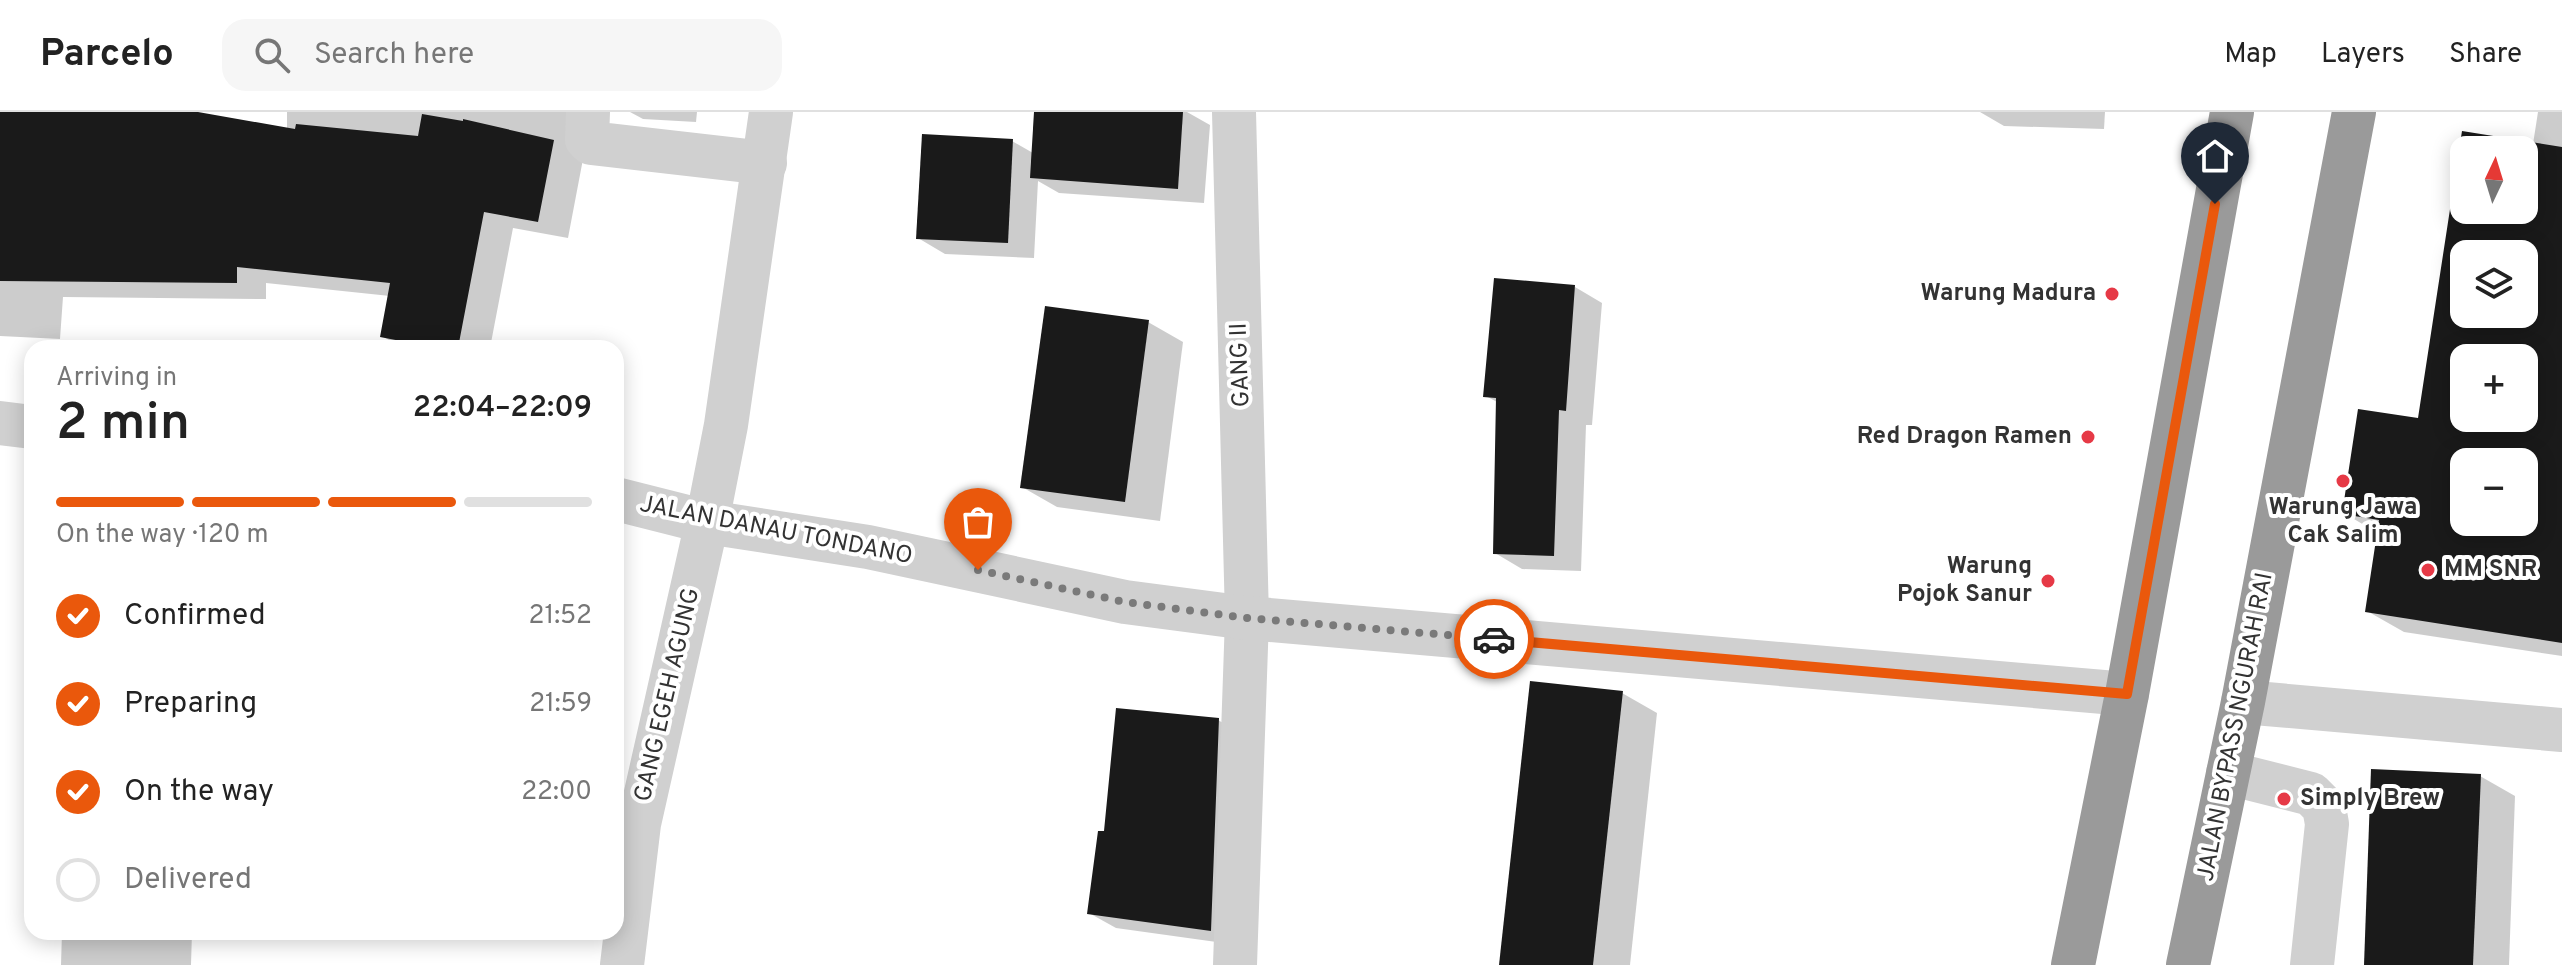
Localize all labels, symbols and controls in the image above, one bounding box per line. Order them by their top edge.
search box [222,19,782,91]
text: Parcelo [40,31,174,80]
icon: search [250,33,294,77]
text: Search here [314,37,474,74]
text: Map [2224,37,2277,73]
text: Layers [2321,37,2405,73]
text: Share [2449,37,2522,73]
pin [2181,122,2249,204]
icon: home [2193,134,2237,178]
north arrow [2450,136,2538,224]
map controls [2450,136,2538,536]
button: layers [2450,240,2538,328]
place label: Warung Madura [1921,279,2096,309]
marker: Warung Madura [2103,285,2121,303]
street label: GANG II [1225,322,1257,408]
button: + [2450,344,2538,432]
text: Arriving in [56,362,177,395]
text: 22:04–22:09 [413,390,592,427]
text: 2 min [56,392,190,458]
place label: Red Dragon Ramen [1857,422,2072,452]
marker: Red Dragon Ramen [2079,428,2097,446]
button: − [2450,448,2538,536]
marker: Warung Jawa Cak Salim [2334,472,2352,490]
pin [944,488,1012,570]
street label: JALAN DANAU TONDANO [637,490,915,572]
place label: Warung Jawa Cak Salim [2269,493,2417,551]
icon: bag [956,500,1000,544]
text: On the way · 120 m [56,519,269,552]
place label: Warung Pojok Sanur [1897,552,2032,610]
place label: MM SNR [2444,555,2537,585]
marker: MM SNR [2419,561,2437,579]
street label: JALAN BYPASS NGURAH RAI [2191,570,2281,884]
marker: Warung Pojok Sanur [2039,572,2057,590]
street label: GANG EGEH AGUNG [629,585,707,805]
icon: check [56,594,100,638]
text: Confirmed [124,598,266,635]
courier [1454,599,1534,679]
text: 21:52 [529,600,592,633]
icon: car [1472,617,1516,661]
icon: check [56,682,100,726]
text: Preparing [124,686,257,723]
text: 21:59 [529,688,592,721]
icon: check [56,770,100,814]
text: On the way [124,774,274,811]
text: 22:00 [521,776,592,809]
place label: Simply Brew [2300,784,2440,814]
marker: Simply Brew [2275,790,2293,808]
text: Delivered [124,862,252,899]

